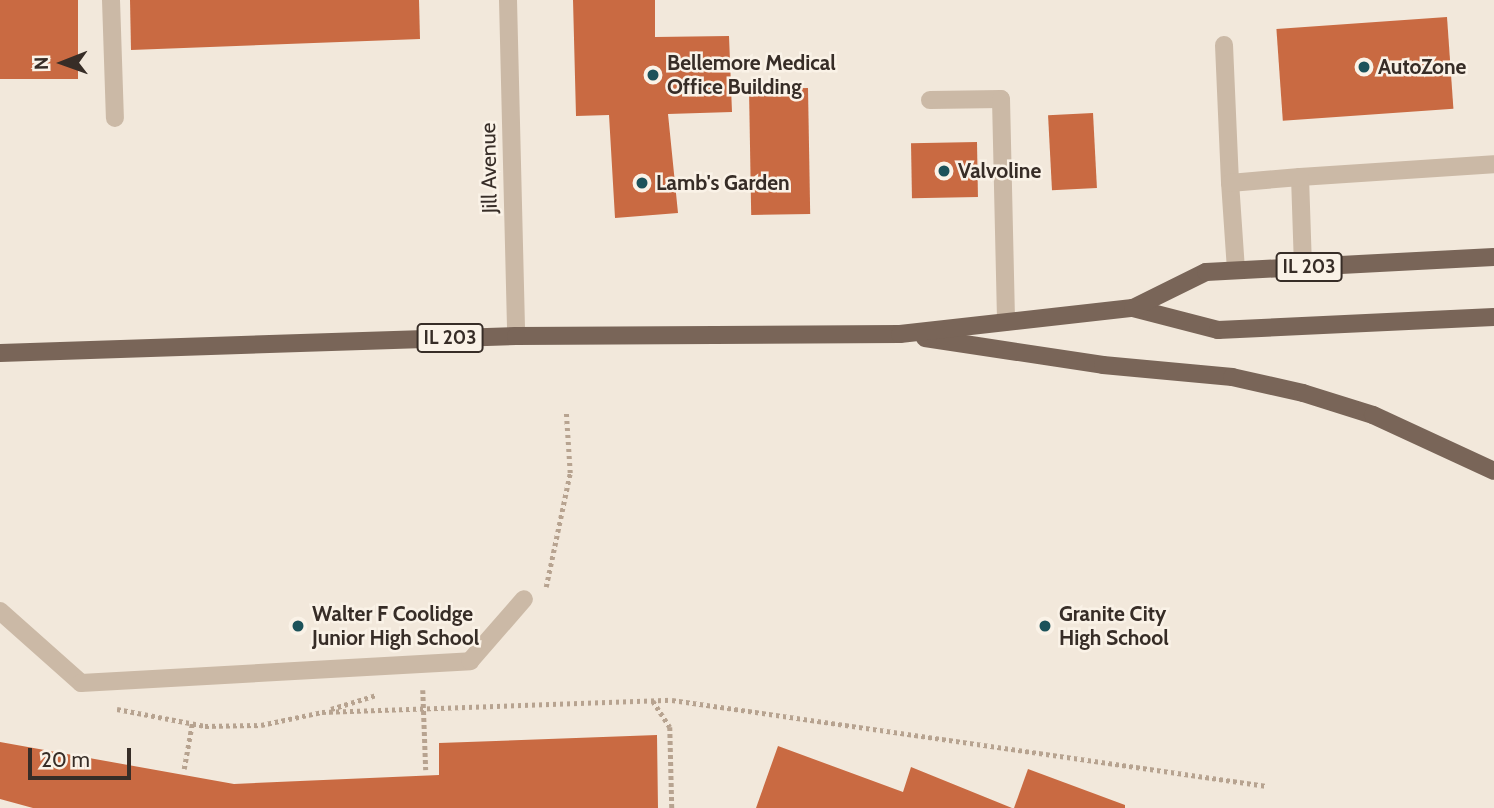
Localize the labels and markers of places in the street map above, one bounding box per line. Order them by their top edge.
place label: Bellemore Medical Office Building [667,50,836,100]
place label: AutoZone [1378,54,1466,80]
marker: AutoZone [1356,59,1372,75]
marker: Bellemore Medical Office Building [645,67,661,83]
place label: Valvoline [958,158,1041,184]
marker: Valvoline [936,163,952,179]
place label: Lamb's Garden [656,170,790,196]
marker: Lamb's Garden [634,175,650,191]
place label: Walter F Coolidge Junior High School [312,601,479,651]
place label: Granite City High School [1059,601,1169,651]
marker: Walter F Coolidge Junior High School [290,618,306,634]
marker: Granite City High School [1037,618,1053,634]

